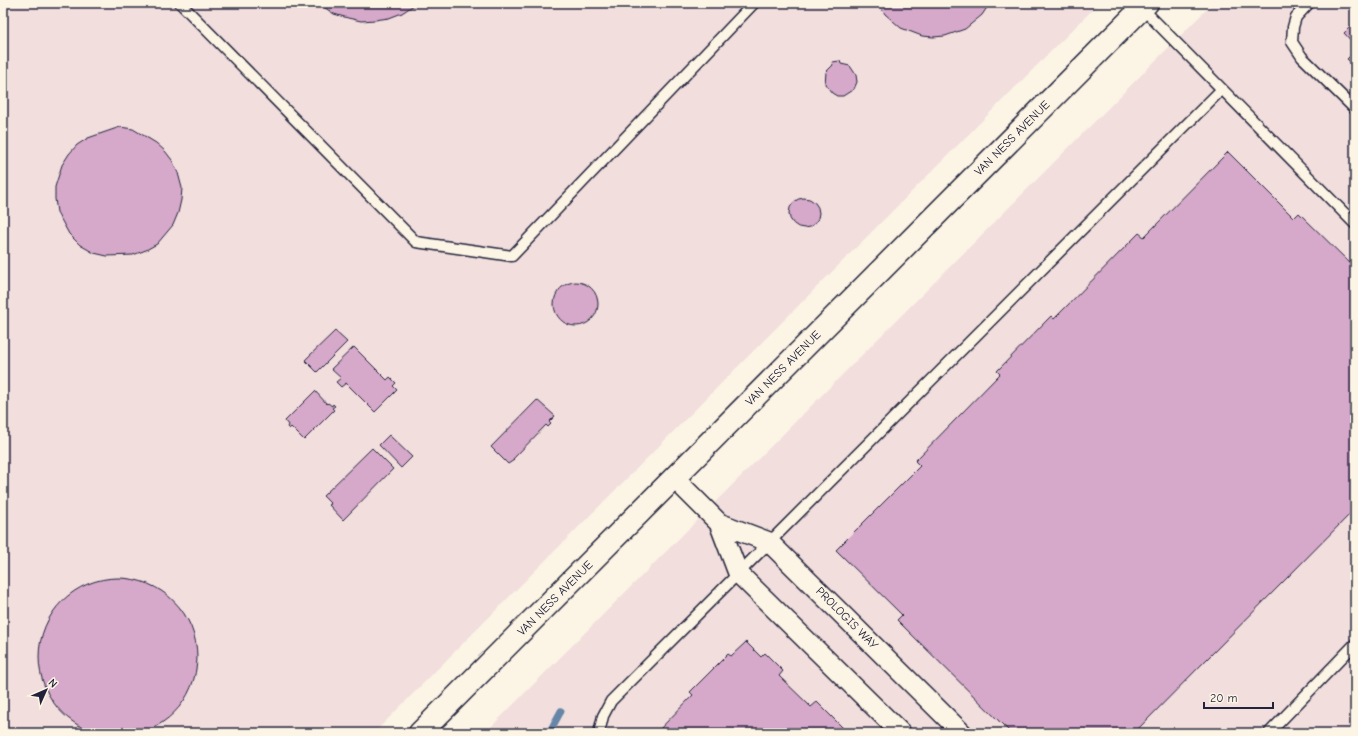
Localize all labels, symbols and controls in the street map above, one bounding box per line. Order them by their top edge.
street label: VAN NESS AVENUE [972,98,1052,178]
street label: VAN NESS AVENUE [743,328,823,408]
street label: VAN NESS AVENUE [515,558,595,638]
street label: PROLOGIS WAY [813,584,882,653]
north arrow [26,670,66,710]
text: N [46,676,60,690]
scale bar [1204,684,1273,710]
text: 20 m [1210,691,1238,705]

